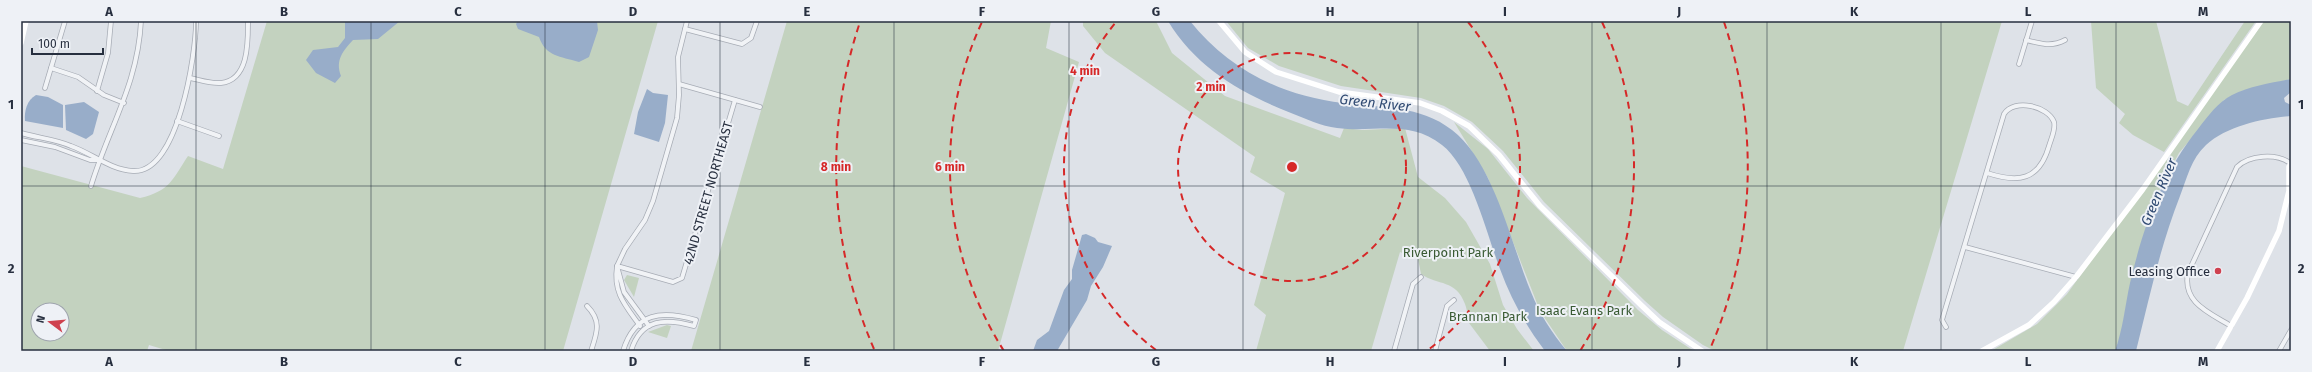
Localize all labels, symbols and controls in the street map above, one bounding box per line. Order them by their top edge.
text: A [104,4,113,19]
text: B [280,4,288,19]
text: C [454,4,462,19]
text: D [629,4,638,19]
text: E [804,4,811,19]
text: F [979,4,986,19]
text: G [1152,4,1160,19]
text: H [1326,4,1334,19]
text: I [1503,4,1507,19]
text: J [1676,4,1681,19]
text: K [1850,4,1859,19]
text: L [2025,4,2032,19]
text: M [2198,4,2208,19]
scale bar [32,30,103,56]
text: 100 m [38,37,70,51]
text: 4 min [1070,64,1100,78]
text: 2 min [1196,80,1226,94]
water label: Green River [1339,91,1412,115]
text: 1 [8,97,14,112]
text: 1 [2298,97,2304,112]
street label: 42ND STREET NORTHEAST [680,119,736,266]
water label: Green River [2137,155,2181,228]
text: 8 min [821,160,851,174]
text: 6 min [935,160,965,174]
centre of rings [1285,160,1299,174]
park label: Riverpoint Park [1403,245,1493,260]
text: 2 [8,261,15,276]
text: 2 [2298,261,2305,276]
place label: Leasing Office [2129,264,2210,279]
marker: Leasing Office [2213,266,2223,276]
north arrow [30,302,70,342]
park label: Isaac Evans Park [1536,303,1632,318]
park label: Brannan Park [1449,309,1528,324]
text: N [34,314,48,325]
text: A [104,354,113,369]
text: B [280,354,288,369]
text: C [454,354,462,369]
text: D [629,354,638,369]
text: E [804,354,811,369]
text: F [979,354,986,369]
text: G [1152,354,1160,369]
text: H [1326,354,1334,369]
text: I [1503,354,1507,369]
text: J [1676,354,1681,369]
text: K [1850,354,1859,369]
text: L [2025,354,2032,369]
text: M [2198,354,2208,369]

